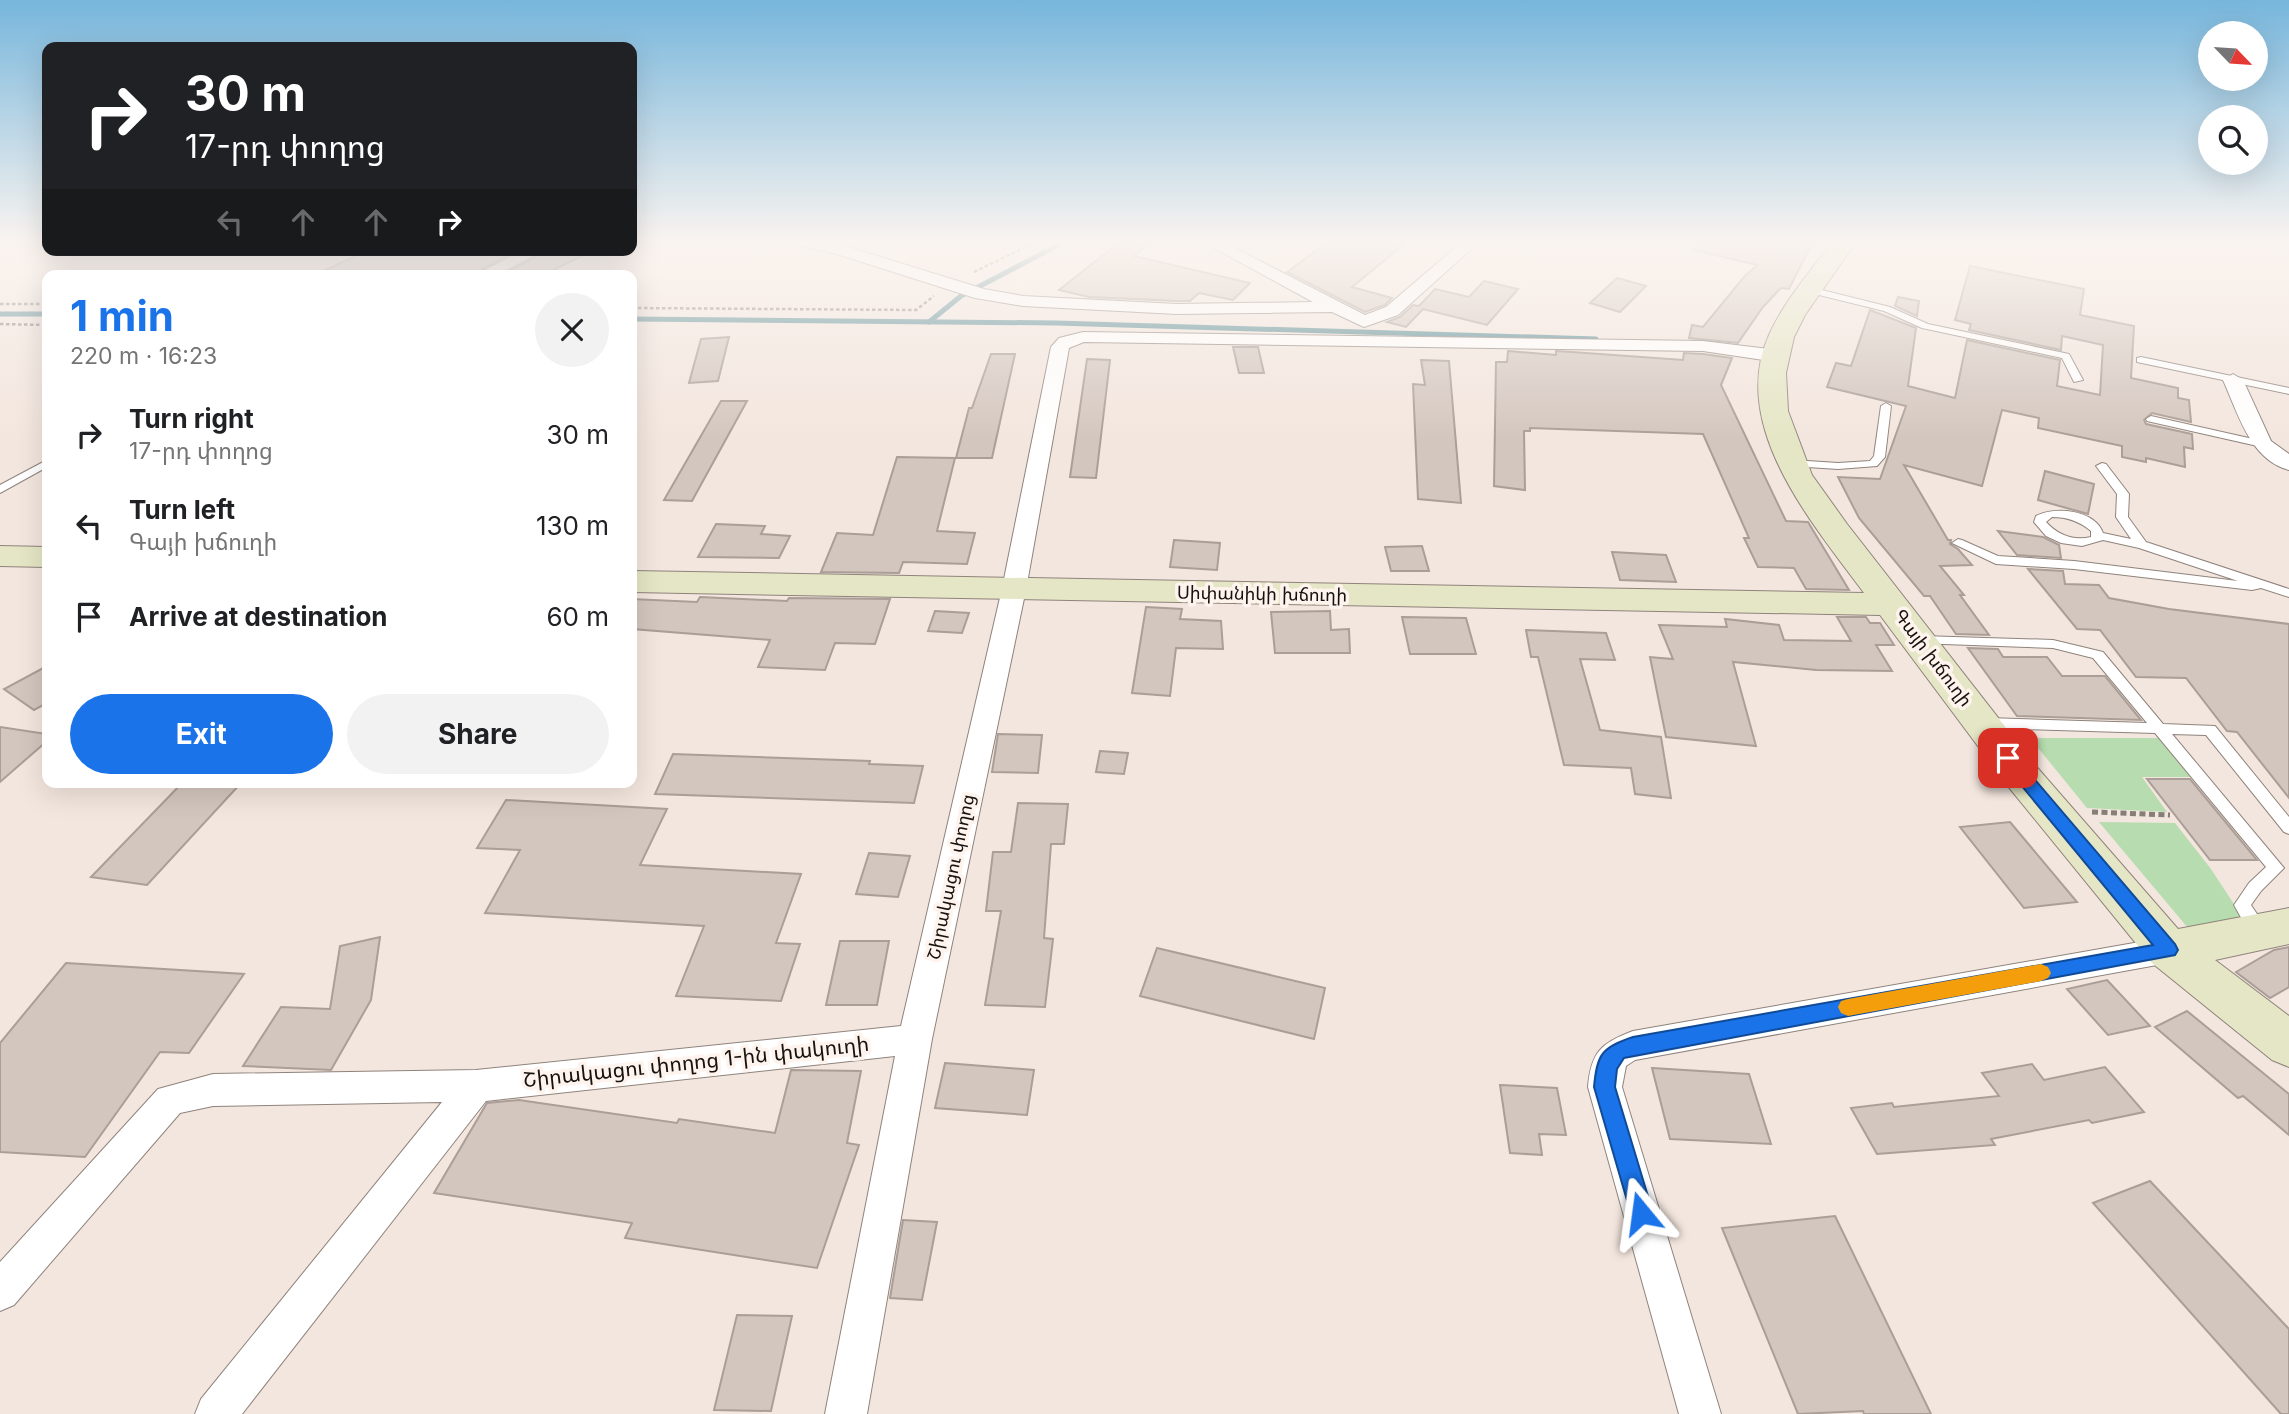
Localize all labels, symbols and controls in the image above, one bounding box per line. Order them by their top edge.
north arrow [2198,21,2268,91]
map controls [2198,21,2268,175]
text: 30 m [185,64,306,123]
icon: right [70,70,161,161]
button: search [2198,105,2268,175]
text: 17-րդ փողոց [185,127,385,166]
icon: left [211,203,249,241]
icon: ahead [284,203,322,241]
icon: ahead [357,203,395,241]
icon: right [430,203,468,241]
text: 1 min [70,290,174,341]
button: close [535,293,609,367]
text: 220 m · 16:23 [70,342,217,370]
text: Turn right [129,403,254,434]
icon: right [70,416,108,454]
text: 30 m [546,419,609,450]
text: 17-րդ փողոց [129,437,273,465]
text: Turn left [129,494,235,525]
icon: left [70,507,108,545]
text: 130 m [536,510,609,541]
text: Գայի խճուղի [129,528,277,556]
street label: Սիփանիկի խճուղի [1177,582,1347,605]
icon: arrive [70,598,108,636]
text: Arrive at destination [129,601,388,632]
text: 60 m [546,601,609,632]
street label: Գայի խճուղի [1890,605,1977,710]
button: Exit [70,694,333,774]
button: Share [347,694,609,774]
pin [1978,728,2038,788]
icon: arrive [1989,739,2027,777]
street label: Շիրակացու փողոց [923,792,978,962]
street label: Շիրակացու փողոց 1-ին փակուղի [522,1031,870,1092]
position arrow [1604,1176,1678,1250]

